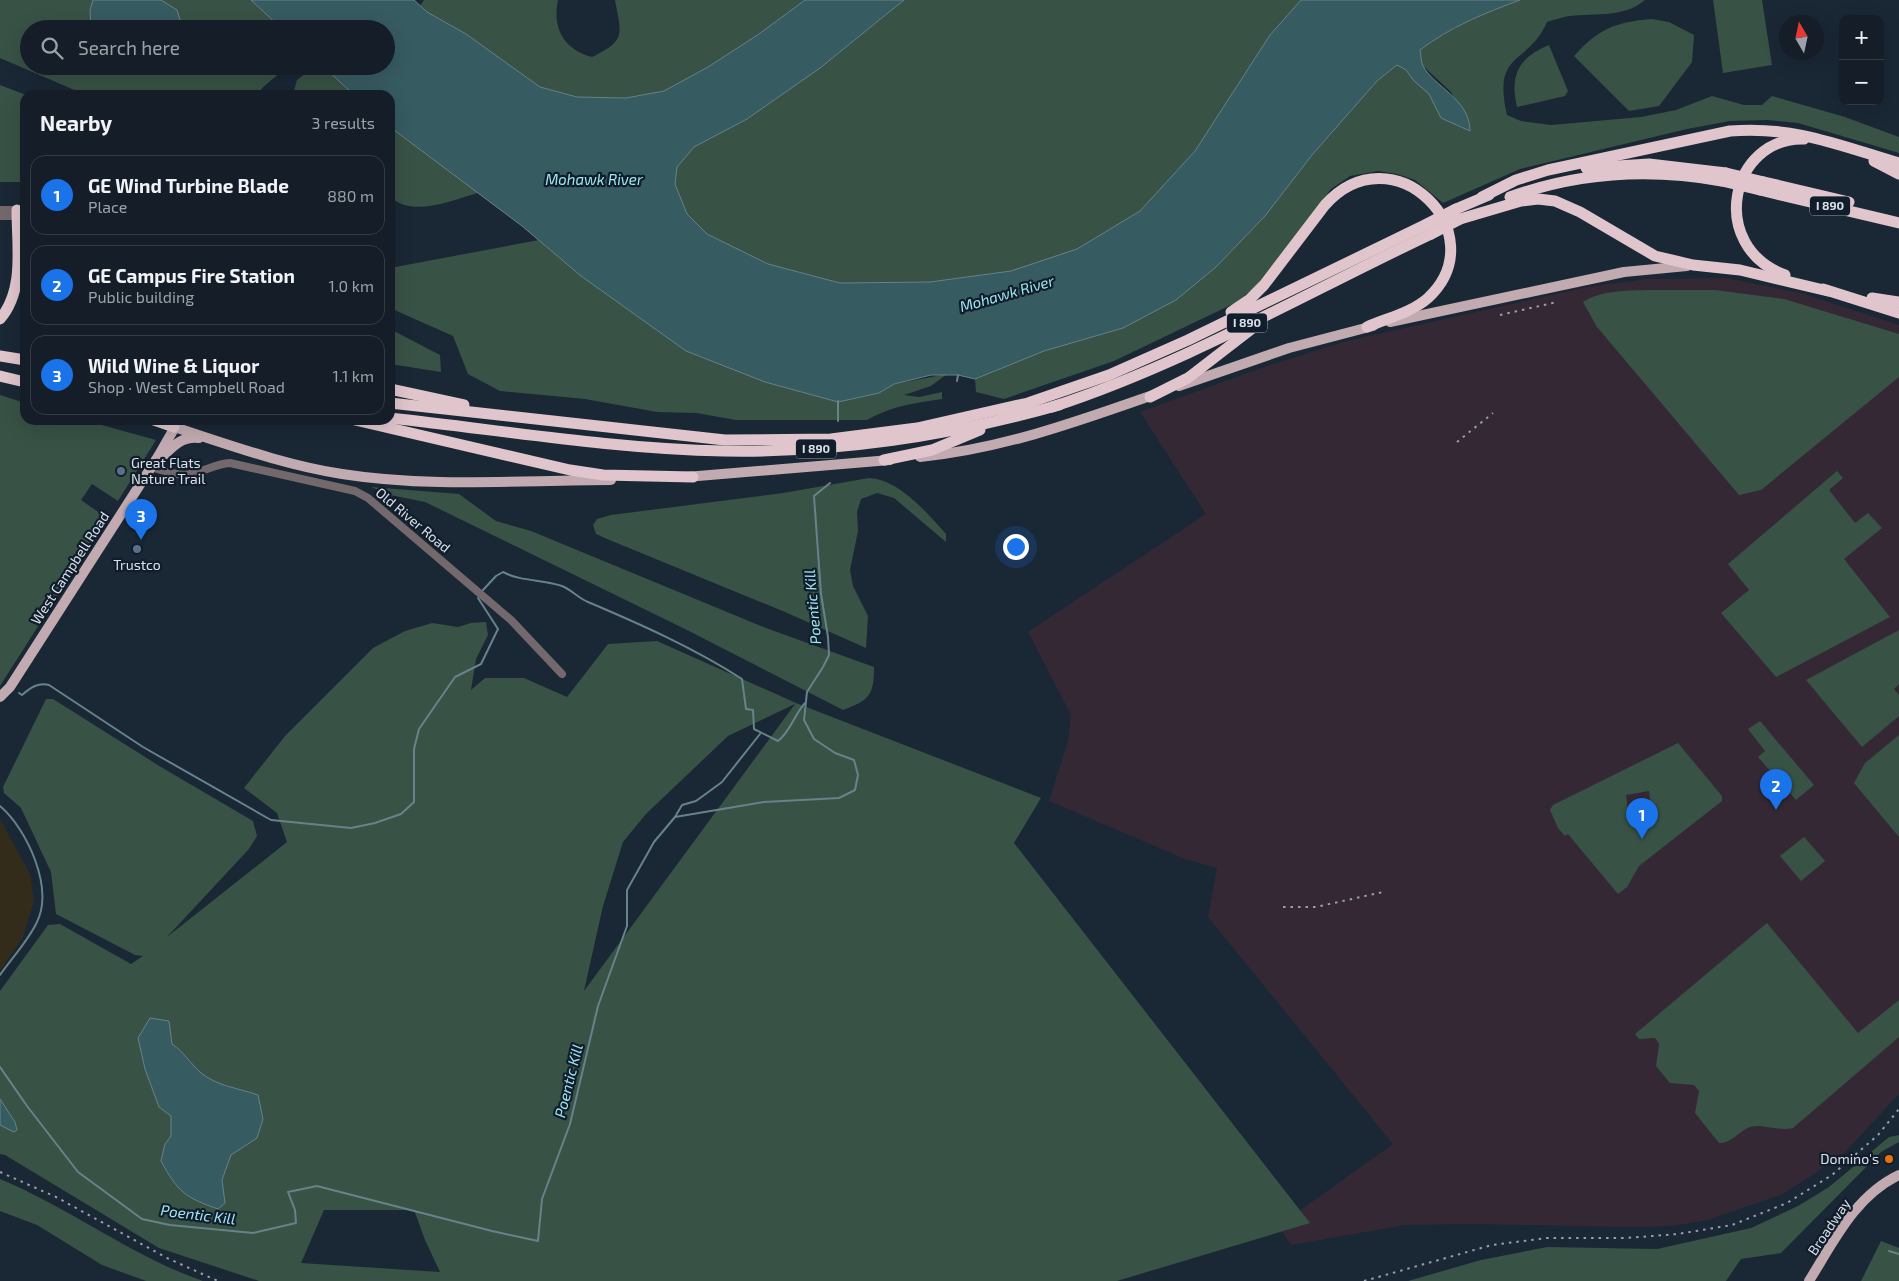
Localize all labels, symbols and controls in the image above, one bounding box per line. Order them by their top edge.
north arrow [1779,15,1824,60]
map controls [1839,15,1884,105]
button: + [1839,15,1884,60]
search box [20,20,395,75]
icon: search [38,34,66,62]
text: Search here [78,36,180,59]
button: − [1839,60,1884,105]
text: Nearby [40,110,112,135]
text: 3 results [312,113,375,132]
water label: Mohawk River [545,170,644,188]
text: GE Wind Turbine Blade [88,174,289,197]
text: 1 [54,186,60,205]
text: 880 m [327,186,374,205]
text: Place [88,197,127,216]
road number: I 890 [1810,197,1850,216]
text: GE Campus Fire Station [88,264,295,287]
water label: Mohawk River [957,271,1057,315]
text: 2 [52,276,62,295]
text: 1.0 km [329,276,374,295]
text: Public building [88,287,194,306]
road number: I 890 [1227,314,1267,332]
text: Wild Wine & Liquor [88,354,259,377]
text: 3 [52,366,62,385]
text: 1.1 km [333,366,374,385]
text: Shop · West Campbell Road [88,377,285,396]
road number: I 890 [796,439,836,458]
place label: Great Flats Nature Trail [131,454,206,487]
marker: Great Flats Nature Trail [115,465,127,477]
street label: Old River Road [372,483,454,556]
pin: 3 [125,499,157,540]
street label: West Campbell Road [27,508,112,627]
your location [1003,534,1029,560]
marker: Trustco [131,543,143,555]
place label: Trustco [113,556,161,573]
water label: Poentic Kill [800,569,824,645]
pin: 2 [1760,769,1792,810]
pin: 1 [1626,798,1658,839]
water label: Poentic Kill [550,1042,586,1119]
place label: Domino's [1820,1150,1879,1167]
marker: Domino's [1883,1153,1895,1165]
street label: Broadway [1804,1195,1854,1258]
water label: Poentic Kill [160,1200,237,1228]

